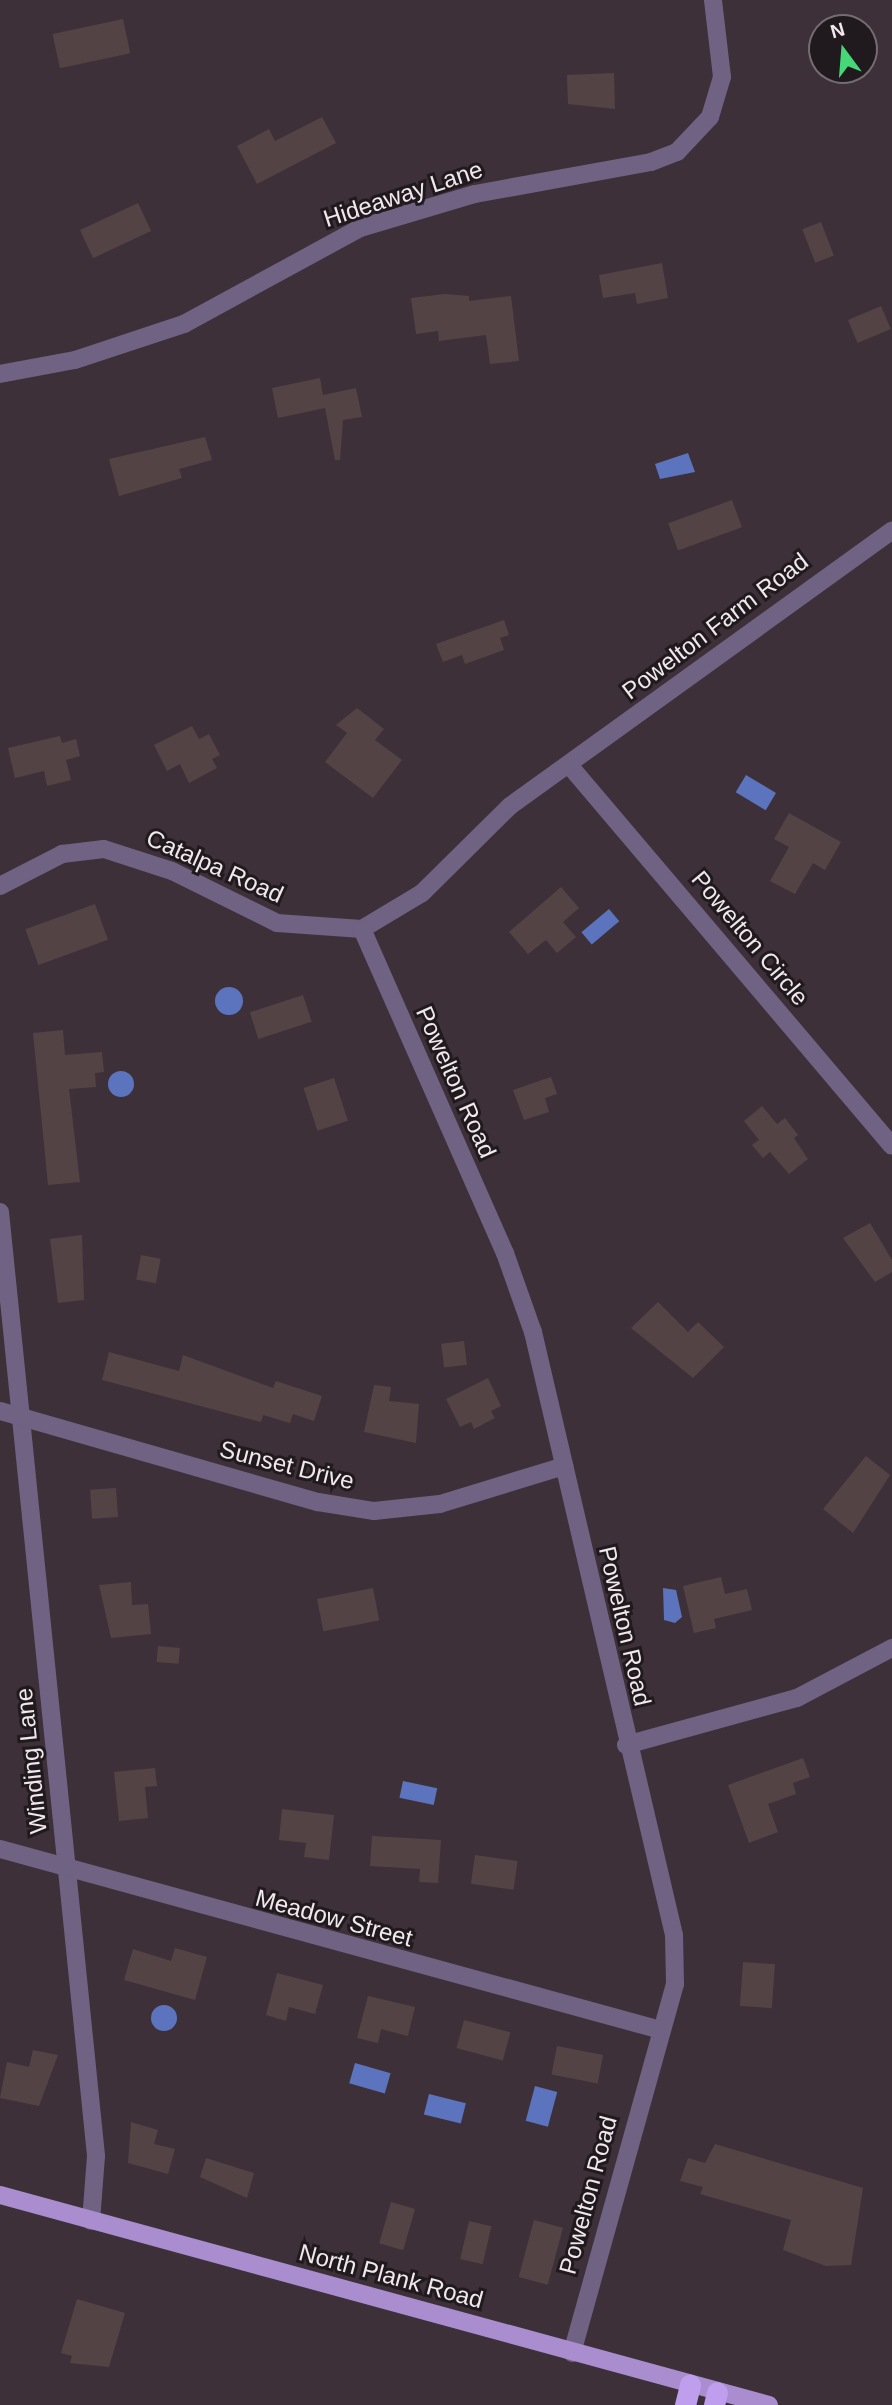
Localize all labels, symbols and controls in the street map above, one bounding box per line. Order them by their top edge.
north arrow [808,14,878,84]
text: N [828,18,847,42]
street label: Hideaway Lane [320,155,486,233]
street label: Powelton Farm Road [616,547,814,705]
street label: Catalpa Road [142,823,288,909]
street label: Powelton Circle [685,865,815,1011]
street label: Powelton Road [410,1002,502,1162]
street label: Sunset Drive [217,1434,357,1496]
street label: Powelton Road [593,1543,657,1709]
street label: Winding Lane [9,1687,53,1835]
street label: Meadow Street [252,1883,416,1953]
street label: Powelton Road [553,2113,623,2277]
street label: North Plank Road [296,2238,486,2314]

